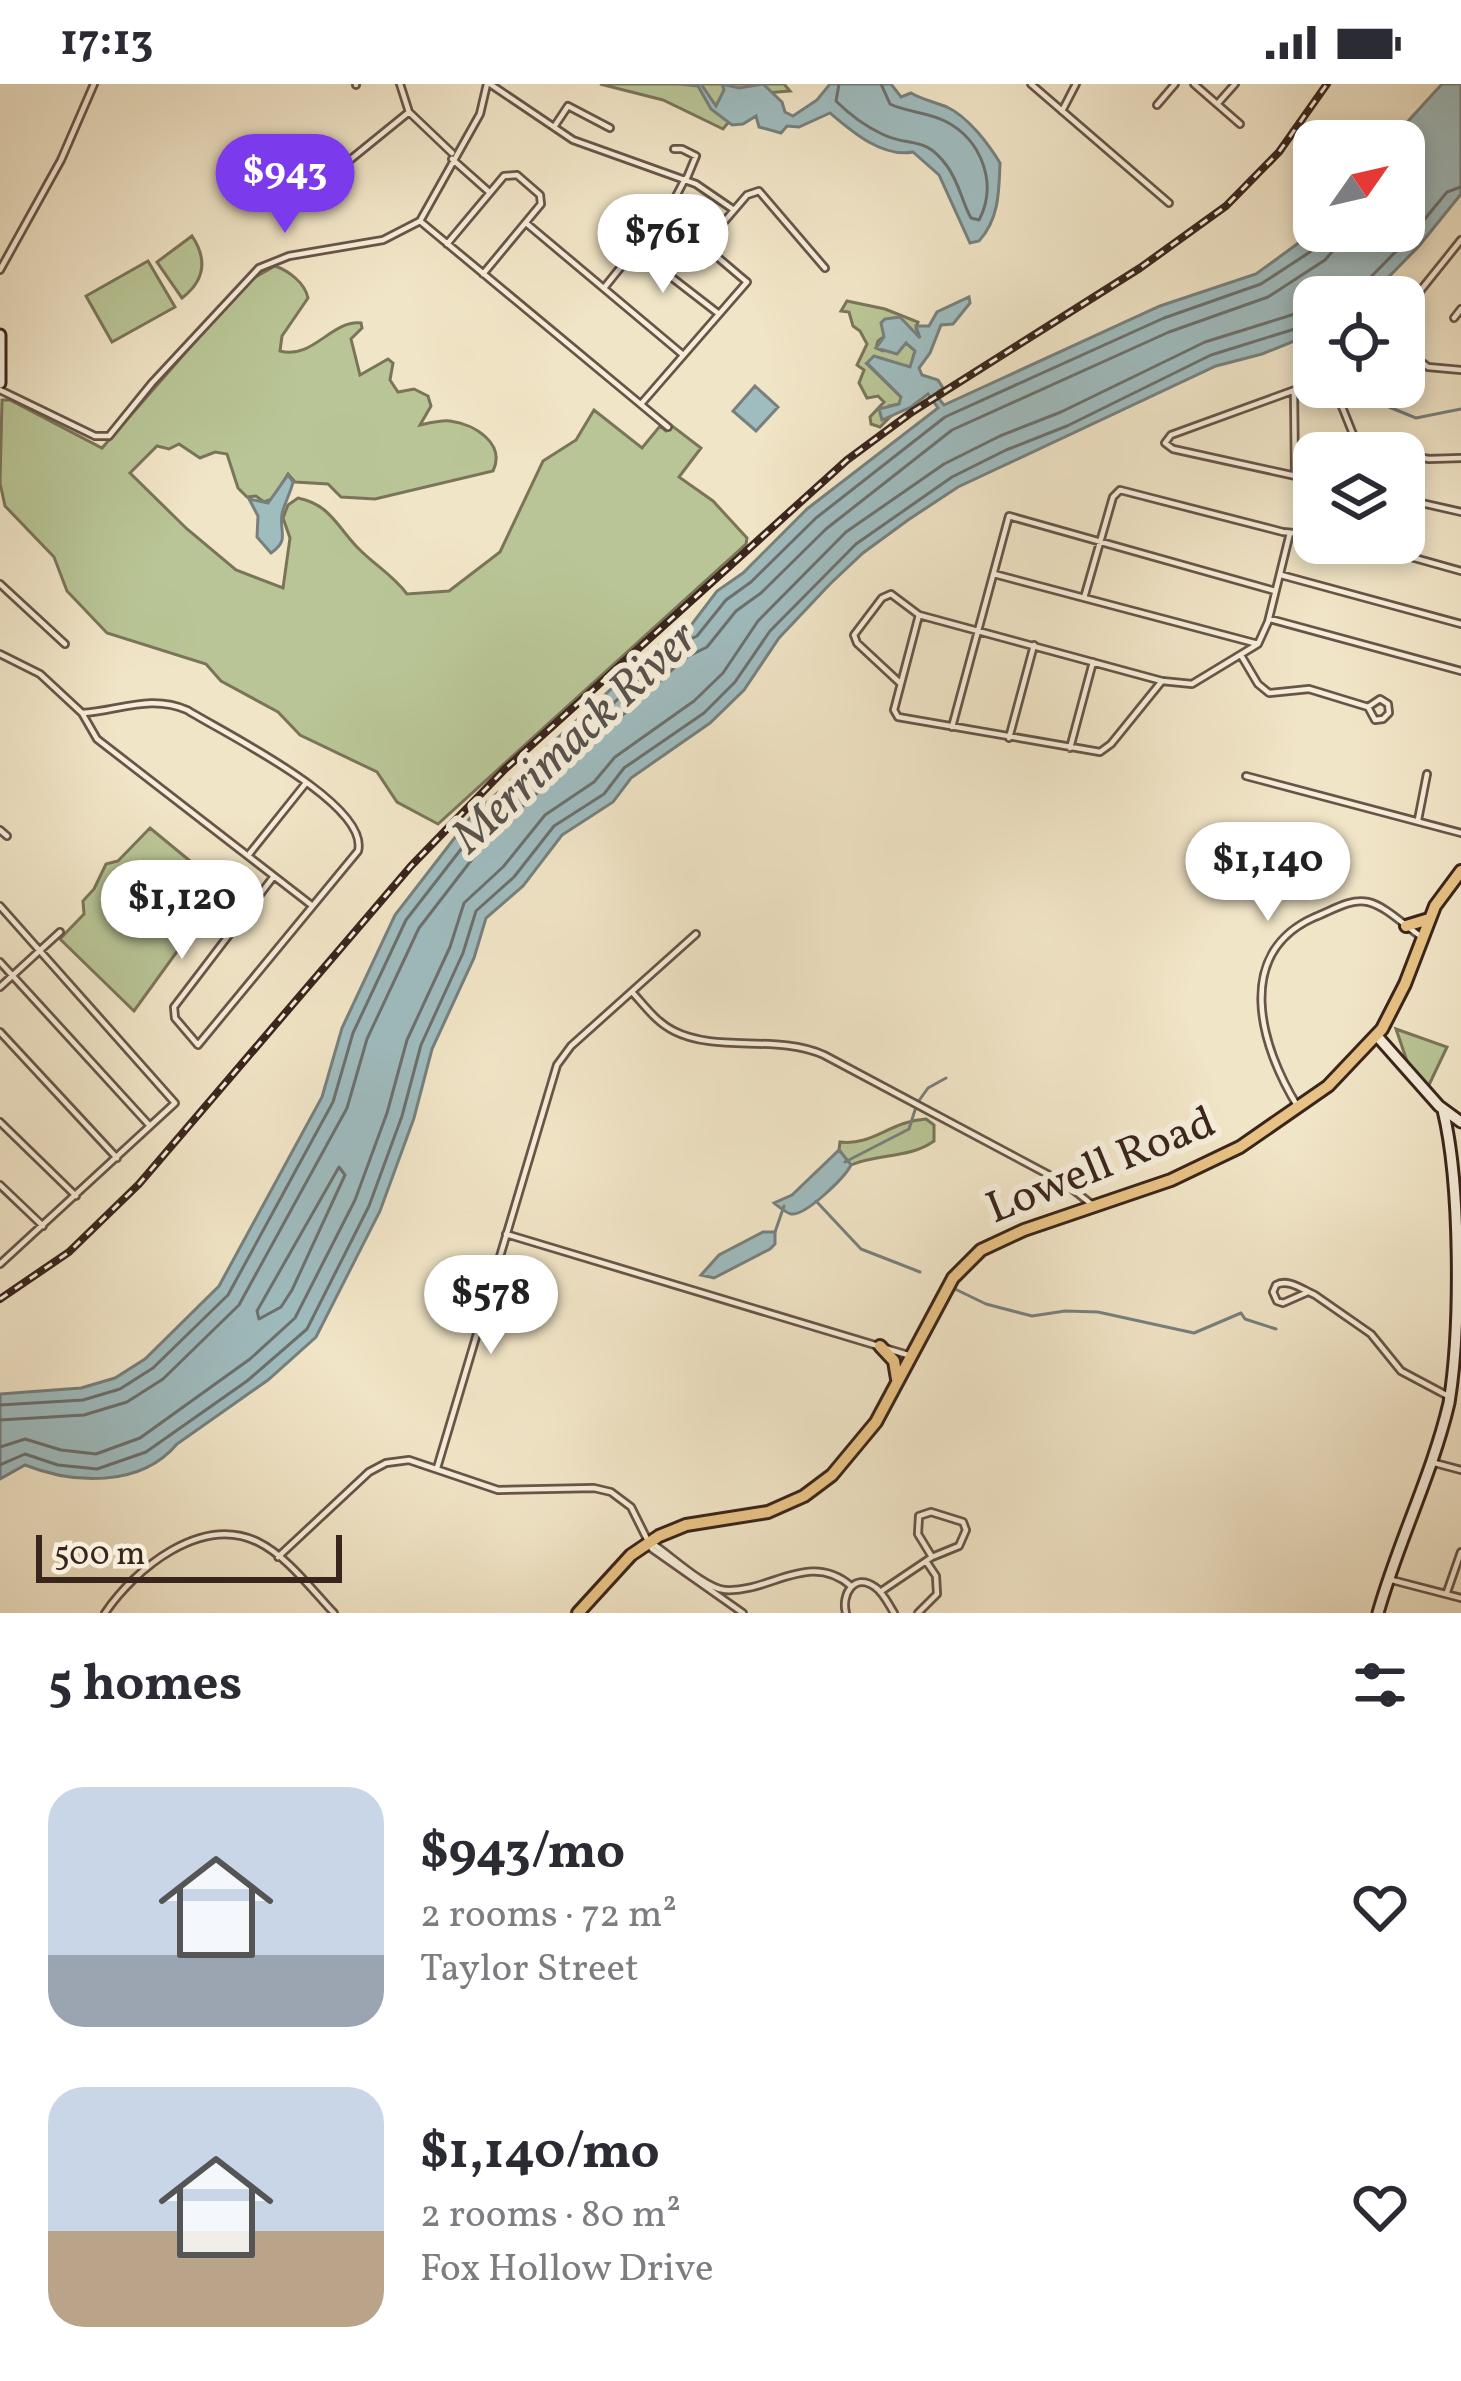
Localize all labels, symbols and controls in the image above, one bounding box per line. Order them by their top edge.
text: 17:13 [60,11,153,74]
north arrow [1293,120,1425,252]
map controls [1293,120,1425,564]
pin: $943 [214,134,356,236]
text: $943 [243,146,327,200]
pin: $761 [592,194,734,296]
text: $761 [624,206,702,260]
button: locate [1293,276,1425,408]
button: layers [1293,432,1425,564]
water label: Merrimack River [437,606,714,871]
pin: $1,140 [1170,822,1366,924]
text: $1,140 [1212,834,1324,888]
pin: $1,120 [84,860,280,962]
text: $1,120 [128,872,236,926]
street label: Lowell Road [978,1093,1226,1242]
pin: $578 [420,1255,562,1357]
text: $578 [451,1267,531,1321]
scale bar [36,1529,342,1582]
text: 500 m [54,1533,145,1579]
text: 5 homes [48,1650,242,1721]
icon: filters [1347,1652,1413,1718]
text: $943/mo [420,1818,625,1889]
icon: home [144,1835,288,1979]
icon: heart [1347,1874,1413,1940]
text: 2 rooms · 72 m² [420,1889,677,1943]
text: Taylor Street [420,1943,639,1997]
text: $1,140/mo [420,2118,660,2189]
icon: home [144,2135,288,2279]
icon: heart [1347,2174,1413,2240]
text: 2 rooms · 80 m² [420,2189,681,2243]
text: Fox Hollow Drive [420,2243,713,2297]

